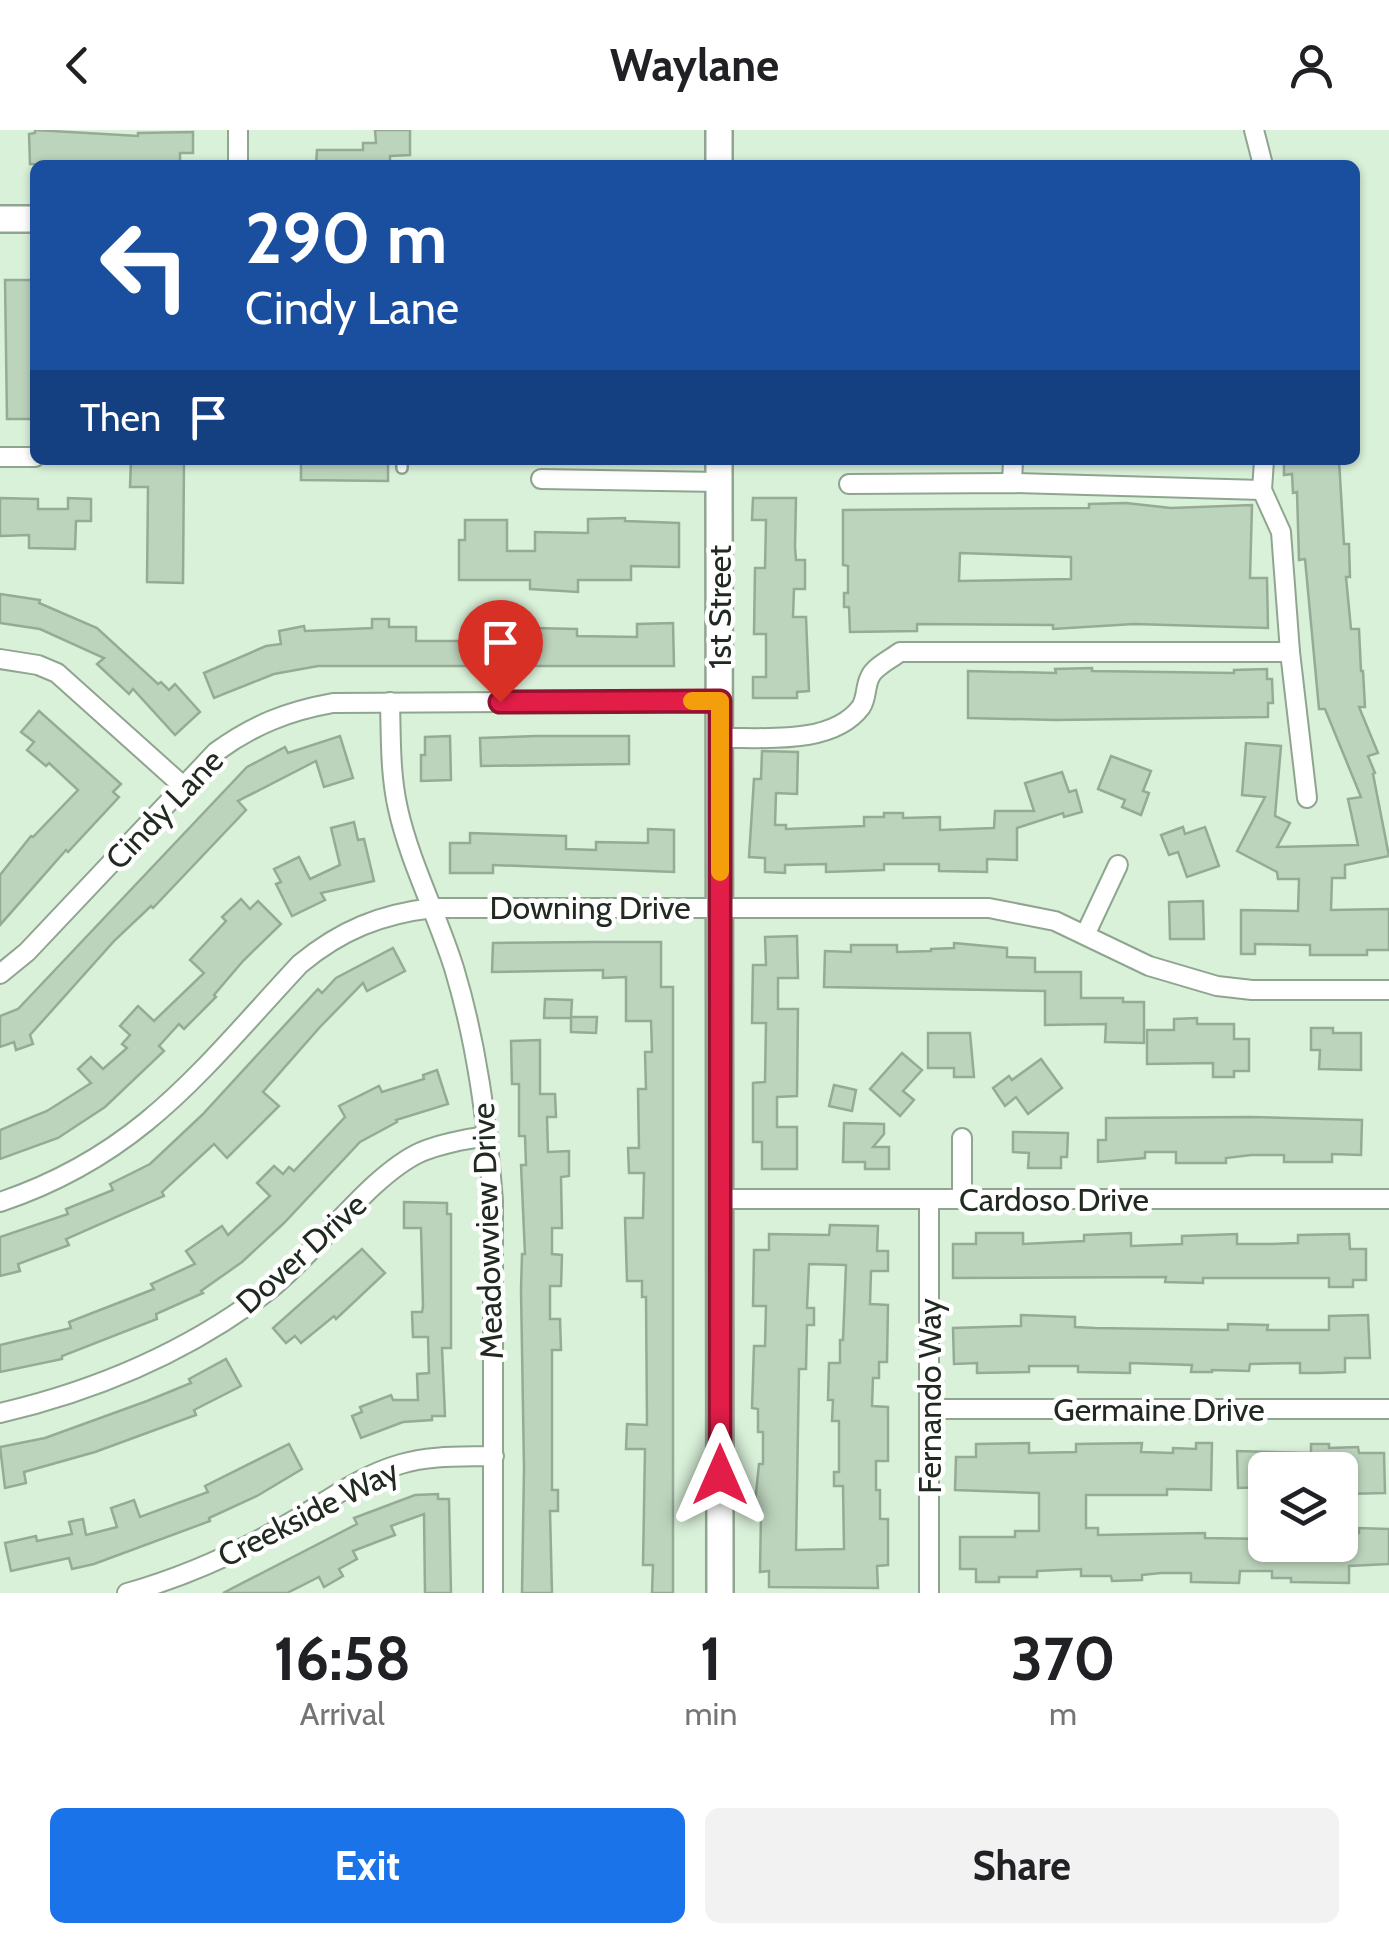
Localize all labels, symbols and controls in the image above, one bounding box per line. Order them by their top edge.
icon: back [50,38,105,93]
text: Waylane [610,38,779,92]
icon: person [1284,38,1339,93]
text: 290 m [245,195,447,281]
icon: left [80,200,210,330]
text: Cindy Lane [245,281,459,335]
icon: arrive [181,390,236,445]
text: Then [80,394,161,441]
street label: 1st Street [700,545,739,669]
pin [458,600,543,703]
icon: arrive [473,615,528,670]
street label: Cindy Lane [97,741,231,877]
street label: Downing Drive [489,888,691,927]
street label: Meadowview Drive [463,1102,511,1360]
street label: Cardoso Drive [959,1180,1149,1219]
street label: Dover Drive [228,1185,374,1321]
street label: Fernando Way [910,1298,949,1494]
street label: Germaine Drive [1053,1390,1265,1429]
position arrow [668,1423,772,1527]
street label: Creekside Way [211,1451,405,1575]
map controls [1248,1452,1358,1562]
button: layers [1248,1452,1358,1562]
text: 16:58 [273,1622,411,1695]
text: 1 [700,1622,722,1695]
text: 370 [1011,1622,1116,1695]
text: Arrival [300,1694,385,1733]
text: min [685,1694,737,1733]
text: m [1049,1694,1077,1733]
button: Exit [50,1808,685,1923]
button: Share [705,1808,1339,1923]

